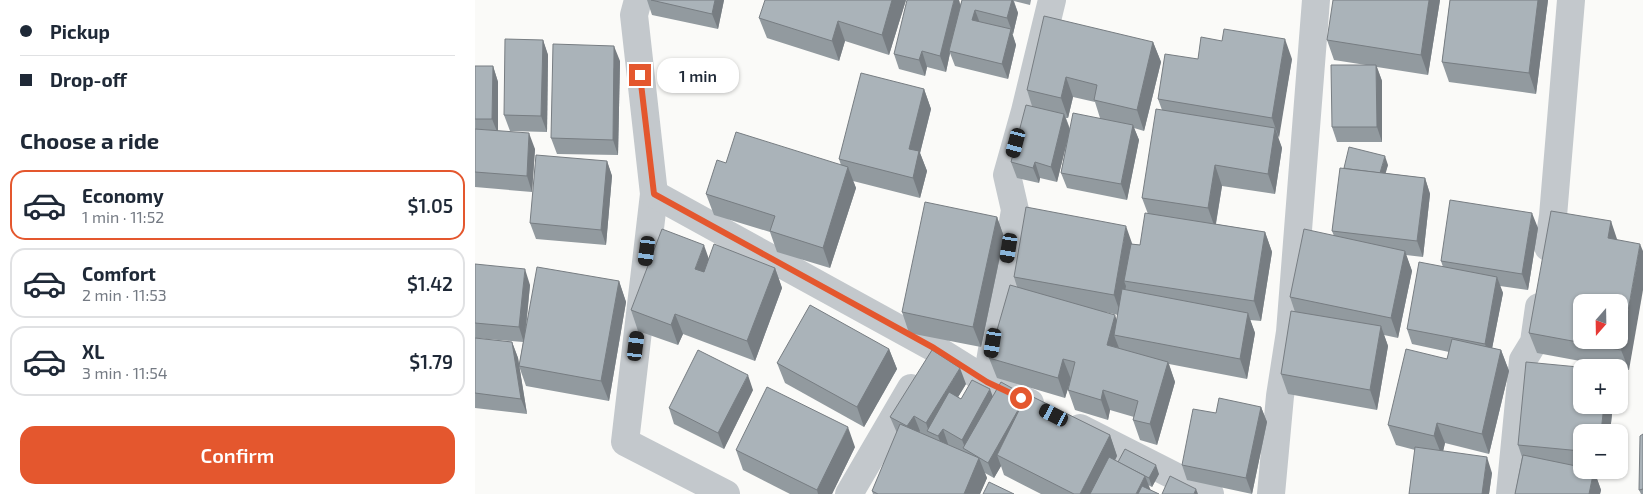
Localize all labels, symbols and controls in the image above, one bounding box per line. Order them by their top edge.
text: Pickup [50,20,110,43]
callout: 1 min [657,58,740,92]
route end [629,64,651,86]
text: 1 min [679,66,717,85]
text: Drop-off [50,68,127,91]
text: Choose a ride [20,127,159,153]
car [1004,127,1027,159]
icon: car [22,183,67,228]
text: Economy [82,184,164,207]
text: $1.05 [408,194,453,217]
text: 1 min · 11:52 [82,207,164,226]
car [999,232,1018,264]
car [637,235,656,267]
icon: car [22,261,67,306]
text: Comfort [82,262,156,285]
text: $1.42 [407,272,453,295]
text: 2 min · 11:53 [82,285,167,304]
north arrow [1573,294,1627,349]
map controls [1573,294,1628,479]
car [983,327,1002,359]
car [626,330,645,362]
icon: car [22,339,67,384]
text: XL [82,340,104,363]
text: $1.79 [409,350,453,373]
button: + [1573,359,1628,414]
text: 3 min · 11:54 [82,363,168,382]
route start [1010,387,1032,409]
car [1037,402,1070,428]
button: − [1573,424,1628,479]
button: Confirm [20,426,455,484]

